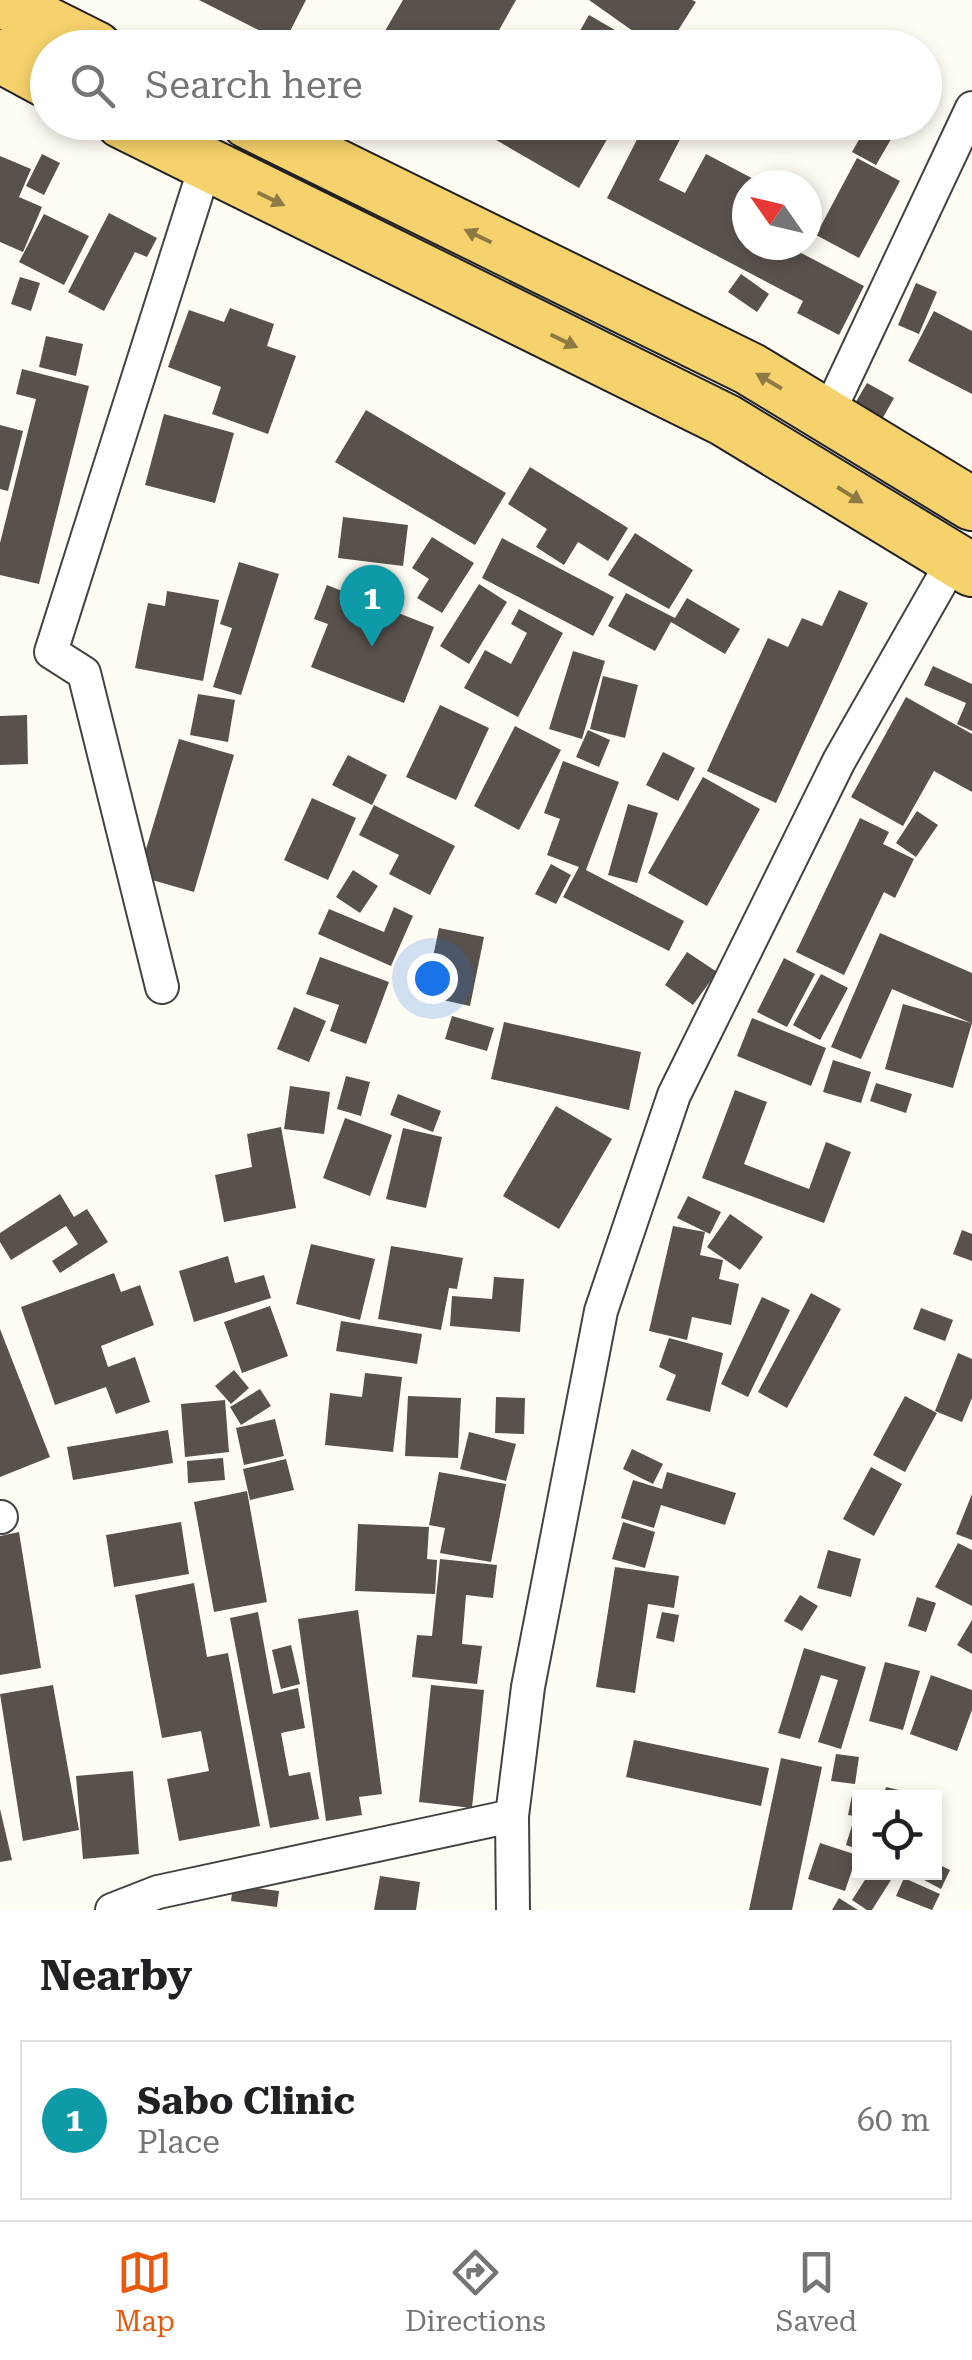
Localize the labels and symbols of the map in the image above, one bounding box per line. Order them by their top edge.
north arrow [732,170,822,260]
one-way arrow [257,191,286,208]
one-way arrow [463,227,492,244]
one-way arrow [549,333,578,350]
one-way arrow [755,373,783,390]
one-way arrow [836,485,864,503]
pin: 1 [340,564,404,647]
your location [407,953,458,1004]

